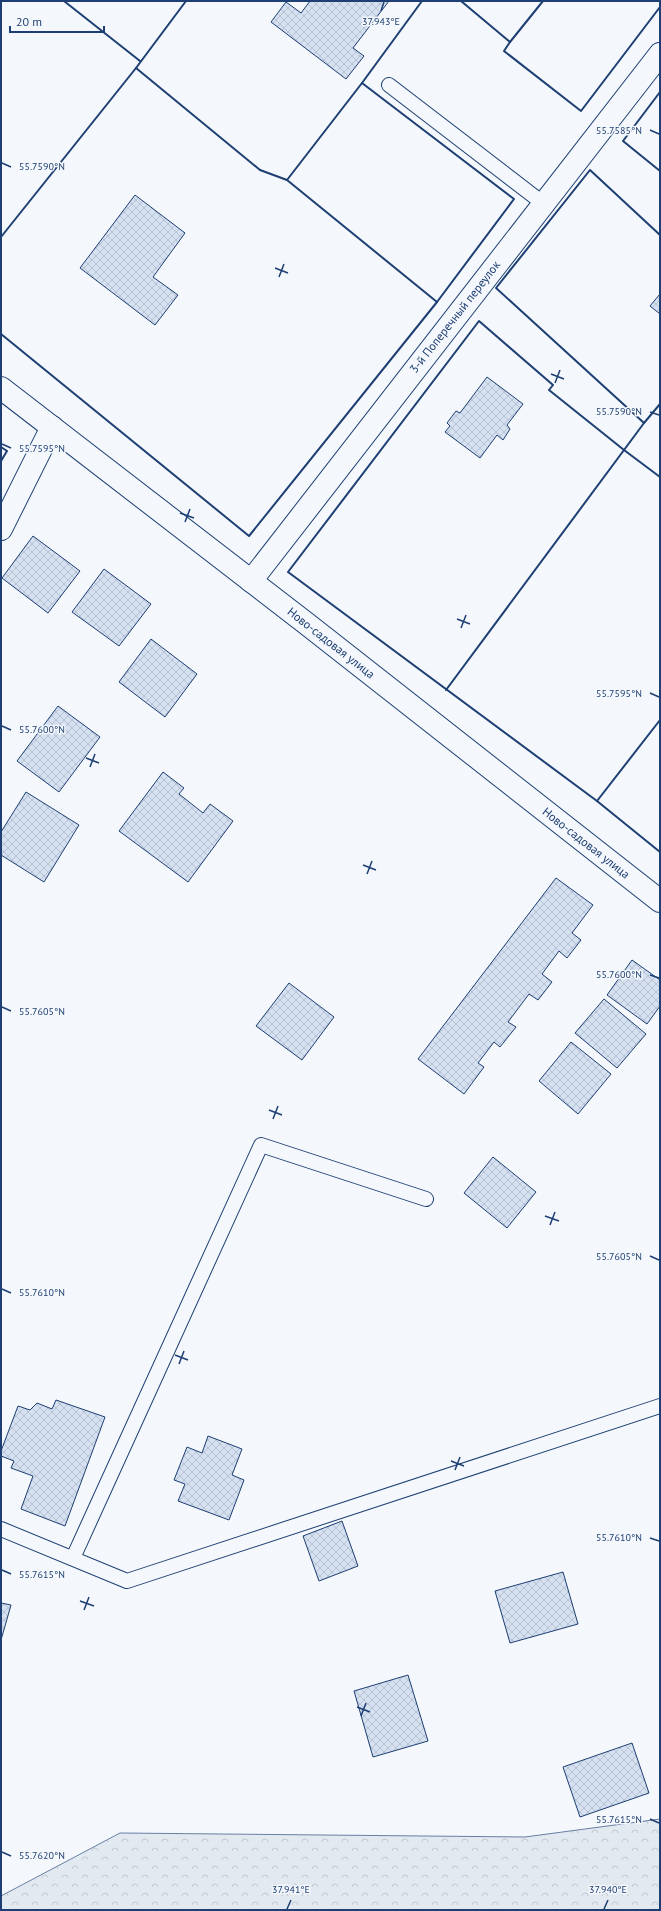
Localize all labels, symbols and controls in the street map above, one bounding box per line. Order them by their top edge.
scale bar [10,8,104,34]
text: 20 m [16,14,42,29]
text: 37.943°E [362,15,400,28]
text: 55.7585°N [596,124,642,137]
text: 55.7590°N [19,160,65,173]
street label: 3-й Поперечный переулок [406,257,503,376]
text: 55.7590°N [596,405,642,418]
text: 55.7595°N [19,442,65,455]
street label: Ново-садовая улица [285,604,378,681]
text: 55.7595°N [596,687,642,700]
text: 55.7600°N [19,723,65,736]
street label: Ново-садовая улица [540,804,633,881]
text: 55.7600°N [596,968,642,981]
text: 55.7605°N [19,1005,65,1018]
text: 55.7605°N [596,1250,642,1263]
text: 55.7610°N [19,1286,65,1299]
text: 55.7610°N [596,1531,642,1544]
text: 55.7615°N [19,1568,65,1581]
text: 55.7615°N [596,1813,642,1826]
text: 55.7620°N [19,1849,65,1862]
text: 37.941°E [272,1883,310,1896]
text: 37.940°E [589,1883,627,1896]

